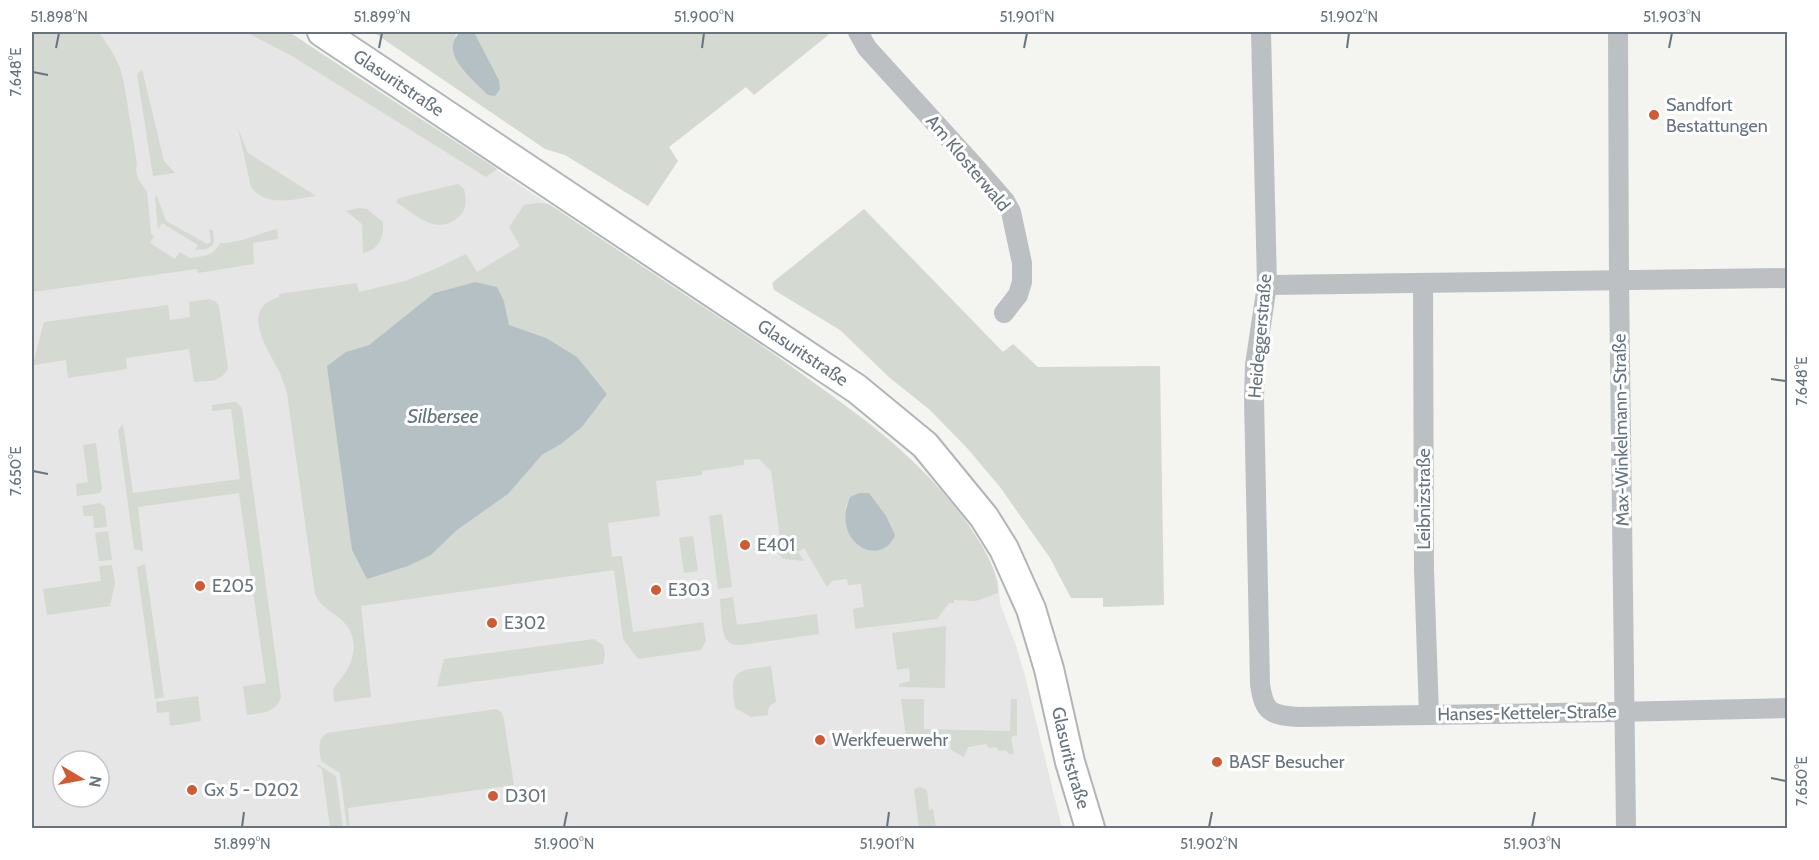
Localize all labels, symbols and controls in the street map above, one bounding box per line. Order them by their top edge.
text: 51.898°N [30,8,88,26]
text: 51.899°N [353,8,411,26]
text: 51.900°N [674,8,734,26]
text: 51.901°N [1000,8,1054,26]
text: 51.902°N [1320,8,1378,26]
text: 51.903°N [1643,8,1701,26]
street label: Glasuritstraße [349,45,448,121]
text: 7.648°E [7,47,25,97]
place label: Sandfort Bestattungen [1666,94,1768,137]
marker: Sandfort Bestattungen [1647,108,1661,122]
street label: Am Klosterwald [921,110,1015,216]
street label: Heideggerstraße [1244,273,1276,399]
street label: Glasuritstraße [753,315,852,391]
street label: Max-Winkelmann-Straße [1608,333,1634,527]
text: 7.648°E [1793,356,1811,406]
water label: Silbersee [407,404,479,428]
text: 7.650°E [7,446,25,496]
street label: Leibnizstraße [1413,448,1435,550]
place label: E401 [757,534,795,556]
marker: E401 [738,538,752,552]
place label: E205 [212,575,254,597]
marker: E205 [193,579,207,593]
place label: E303 [668,579,710,601]
marker: E303 [649,583,663,597]
place label: E302 [504,612,546,634]
marker: E302 [485,616,499,630]
street label: Hanses-Ketteler-Straße [1437,700,1617,726]
street label: Glasuritstraße [1047,705,1095,812]
place label: Werkfeuerwehr [832,729,949,751]
marker: Werkfeuerwehr [813,733,827,747]
north arrow [51,749,111,809]
place label: BASF Besucher [1229,751,1345,773]
marker: BASF Besucher [1210,755,1224,769]
text: 7.650°E [1793,756,1811,806]
text: N [85,774,106,789]
place label: Gx 5 - D202 [204,779,299,801]
marker: Gx 5 - D202 [185,783,199,797]
place label: D301 [505,785,546,807]
marker: D301 [486,789,500,803]
text: 51.899°N [213,835,271,853]
text: 51.900°N [534,835,594,853]
text: 51.901°N [860,835,914,853]
text: 51.902°N [1180,835,1238,853]
text: 51.903°N [1503,835,1561,853]

